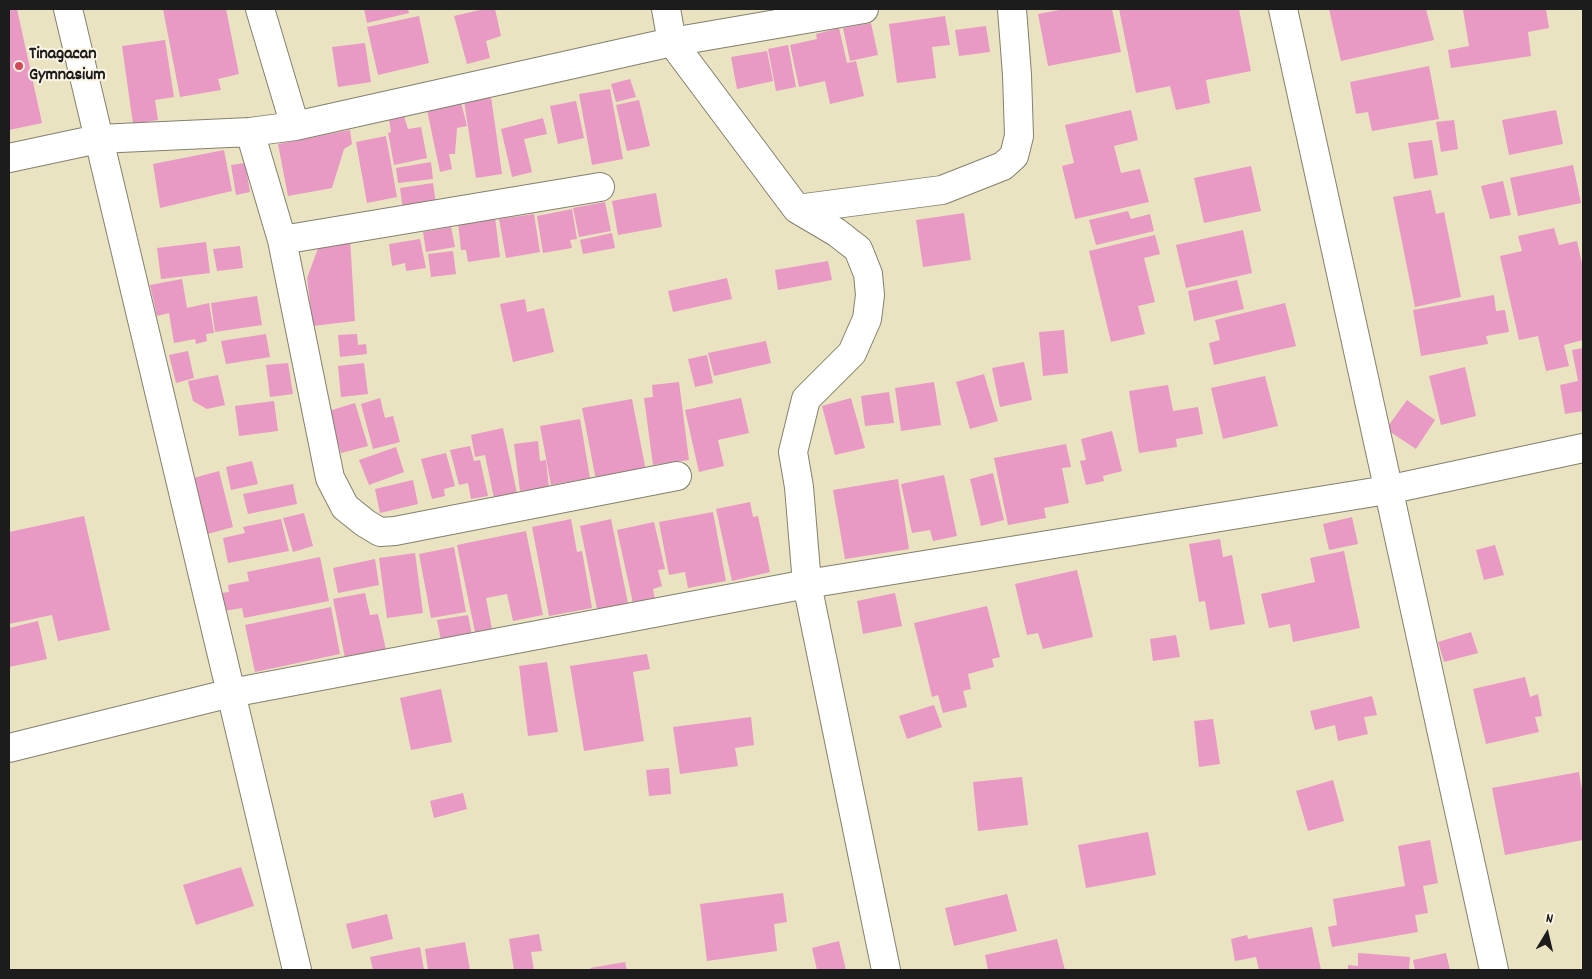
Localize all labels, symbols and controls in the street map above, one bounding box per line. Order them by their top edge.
place label: Tinagacan Gymnasium [29,45,105,88]
marker: Tinagacan Gymnasium [13,60,25,72]
north arrow [1522,909,1572,959]
text: N [1544,909,1554,930]

